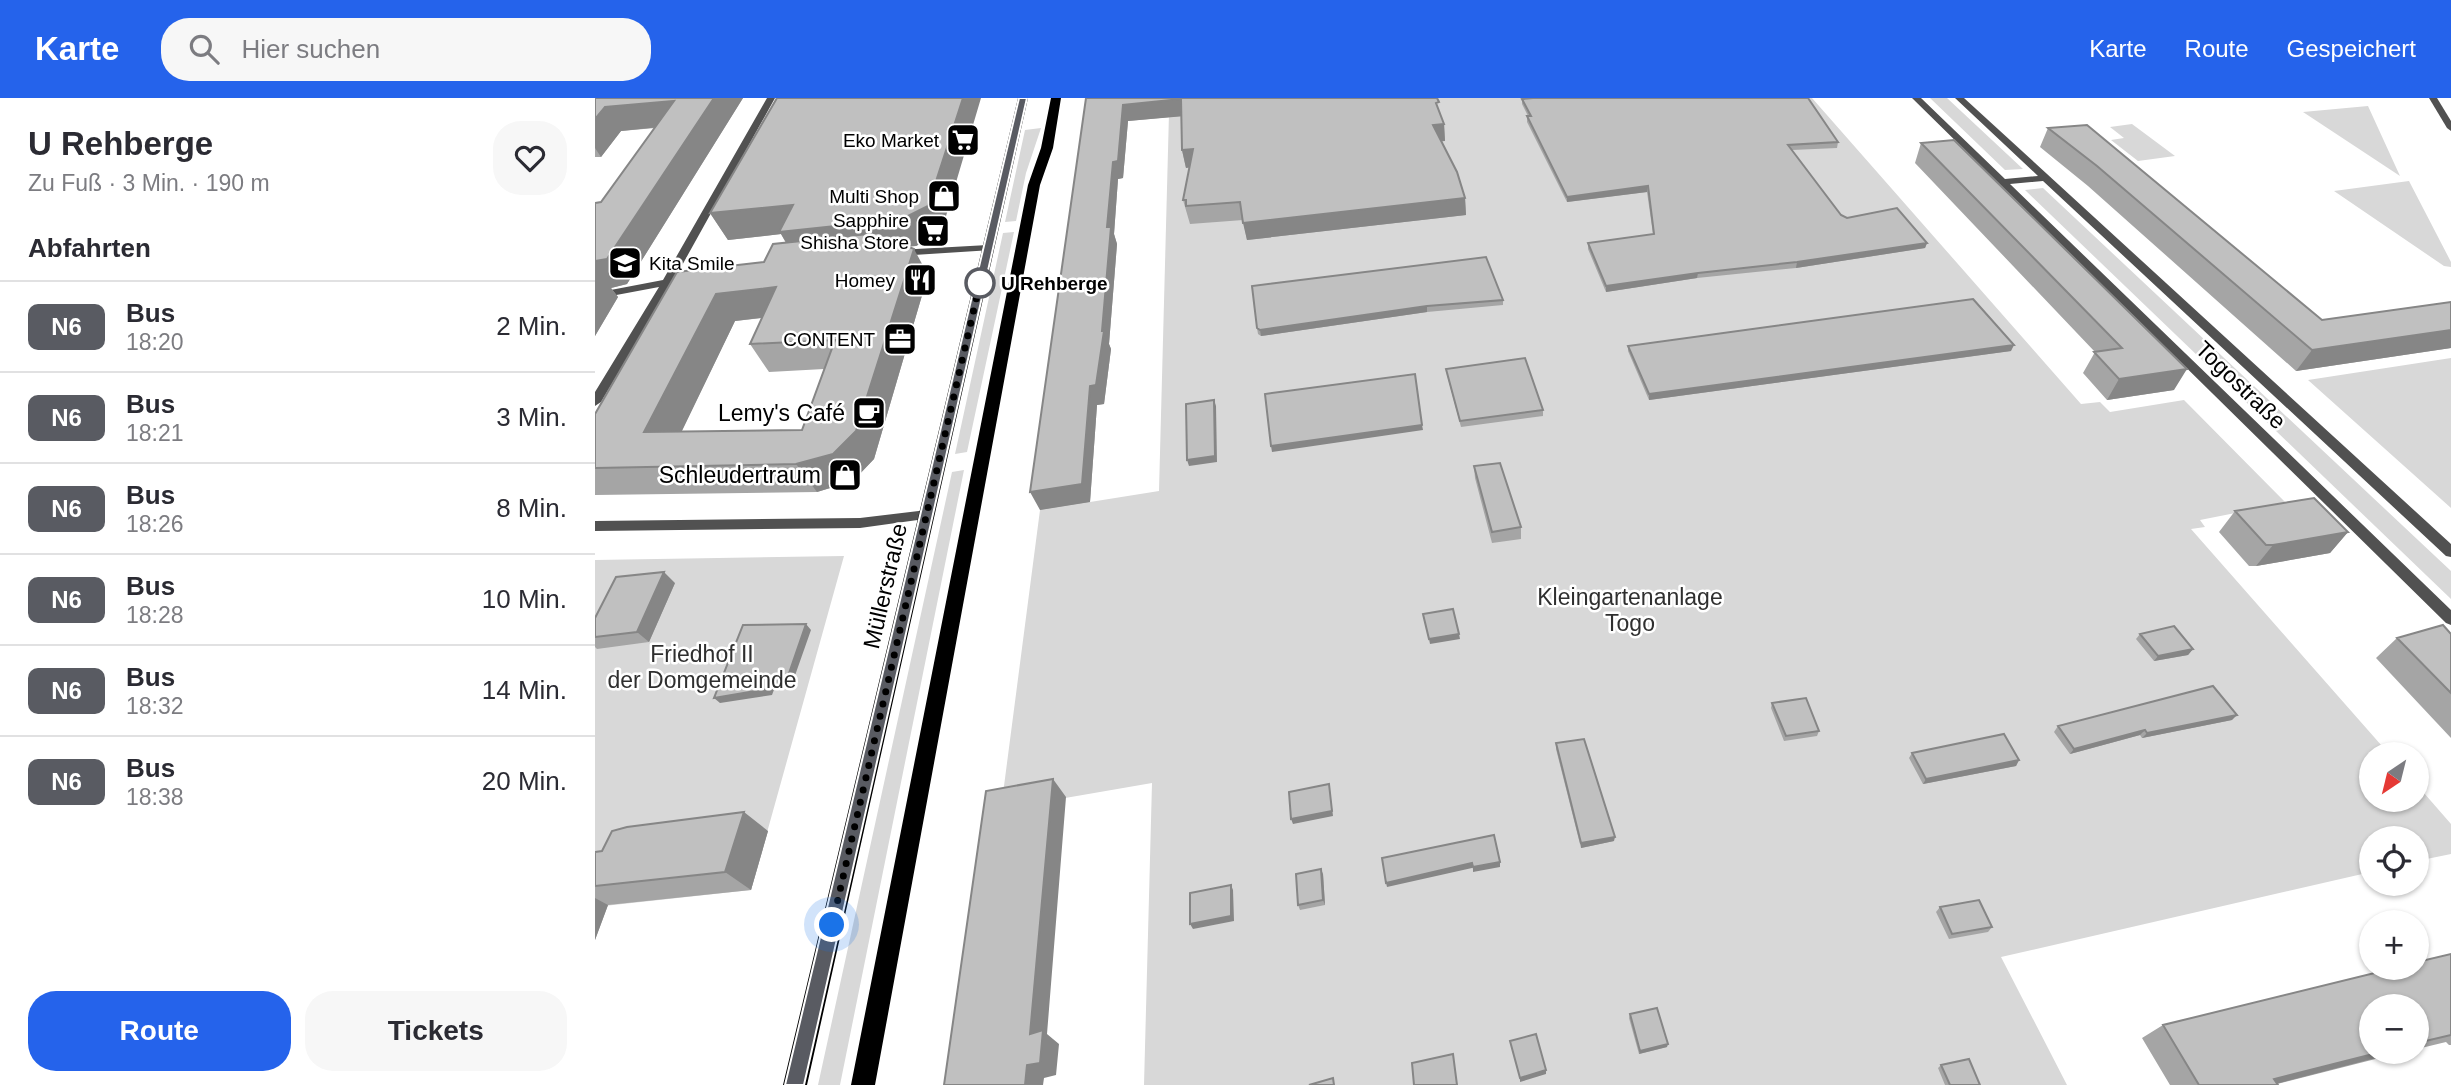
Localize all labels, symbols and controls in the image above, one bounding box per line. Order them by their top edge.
search box [161,18,651,81]
text: Karte [35,30,119,67]
icon: search [185,30,223,68]
text: Hier suchen [241,34,380,64]
text: Karte [2089,35,2147,62]
text: Route [2185,35,2249,62]
text: Gespeichert [2287,35,2416,62]
button: heart [493,121,567,195]
supermarket icon: Eko Market [944,121,982,159]
text: U Rehberge [28,125,213,162]
place label: Eko Market [843,130,940,151]
text: Zu Fuß · 3 Min. · 190 m [28,170,270,196]
shop icon: Multi Shop [925,177,963,215]
place label: Multi Shop [829,186,919,207]
place label: Sapphire Shisha Store [800,210,909,253]
supermarket icon: Sapphire Shisha Store [914,212,952,250]
text: Abfahrten [28,233,151,263]
school or university icon: Kita Smile [606,244,644,282]
place label: Kita Smile [649,253,735,274]
restaurant icon: Homey [901,261,939,299]
marker: U Rehberge [965,268,995,298]
place label: Homey [835,270,895,291]
place label: U Rehberge [1001,273,1108,294]
text: Bus [126,298,175,328]
text: 2 Min. [496,311,567,341]
text: N6 [51,313,82,340]
office icon: CONTENT [881,320,919,358]
text: 18:20 [126,329,184,355]
place label: CONTENT [783,329,875,350]
street label: Togostraße [2191,336,2291,434]
text: Bus [126,389,175,419]
cafe icon: Lemy's Café [850,394,888,432]
place label: Lemy's Café [718,400,845,426]
text: 3 Min. [496,402,567,432]
text: N6 [51,404,82,431]
text: 18:21 [126,420,184,446]
shop icon: Schleudertraum [826,456,864,494]
place label: Schleudertraum [659,462,821,488]
text: Bus [126,480,175,510]
text: 8 Min. [496,493,567,523]
text: N6 [51,495,82,522]
text: 18:26 [126,511,184,537]
street label: Müllerstraße [858,521,912,651]
text: Bus [126,571,175,601]
text: 10 Min. [482,584,567,614]
park label: Kleingartenanlage Togo [1537,584,1723,636]
text: N6 [51,586,82,613]
text: 18:28 [126,602,184,628]
park label: Friedhof II der Domgemeinde [607,641,797,693]
text: Bus [126,662,175,692]
text: 14 Min. [482,675,567,705]
text: N6 [51,677,82,704]
text: 18:32 [126,693,184,719]
north arrow [2359,742,2429,812]
map controls [2359,742,2429,1064]
text: Bus [126,753,175,783]
text: 20 Min. [482,766,567,796]
text: N6 [51,768,82,795]
text: 18:38 [126,784,184,810]
button: locate [2359,826,2429,896]
your location [814,907,849,942]
button: + [2359,910,2429,980]
button: Route [28,991,291,1071]
button: Tickets [305,991,567,1071]
button: − [2359,994,2429,1064]

